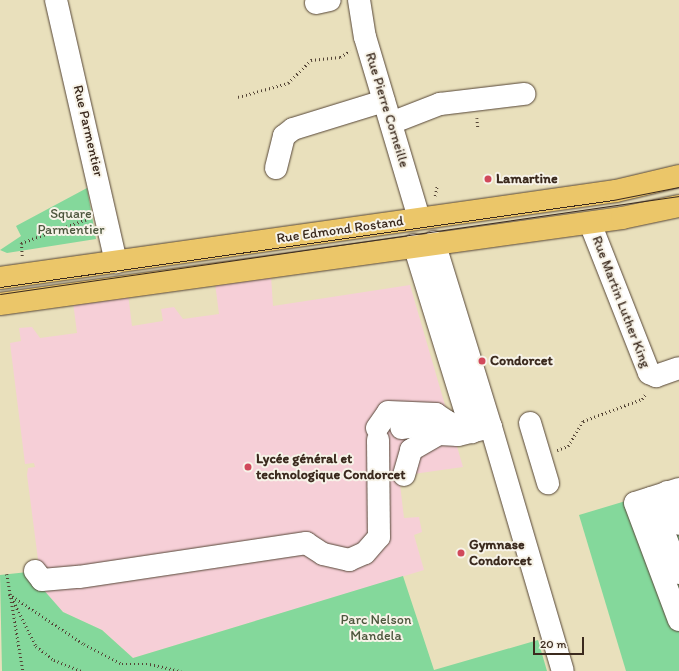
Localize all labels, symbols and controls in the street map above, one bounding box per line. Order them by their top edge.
street label: Rue Pierre Corneille [362,51,412,169]
street label: Rue Parmentier [69,84,107,178]
place label: Lamartine [496,171,558,187]
marker: Lamartine [483,174,493,184]
park label: Square Parmentier [37,206,105,238]
street label: Rue Edmond Rostand [275,213,405,247]
street label: Rue Martin Luther King [588,234,654,370]
place label: Condorcet [490,353,553,369]
marker: Condorcet [477,356,487,366]
place label: Lycée général et technologique Condorcet [256,451,406,484]
marker: Lycée général et technologique Condorcet [243,462,253,472]
place label: Gymnase Condorcet [469,537,532,570]
marker: Gymnase Condorcet [456,548,466,558]
park label: Parc Nelson Mandela [340,612,412,644]
scale bar [535,629,586,655]
text: 20 m [540,637,567,651]

